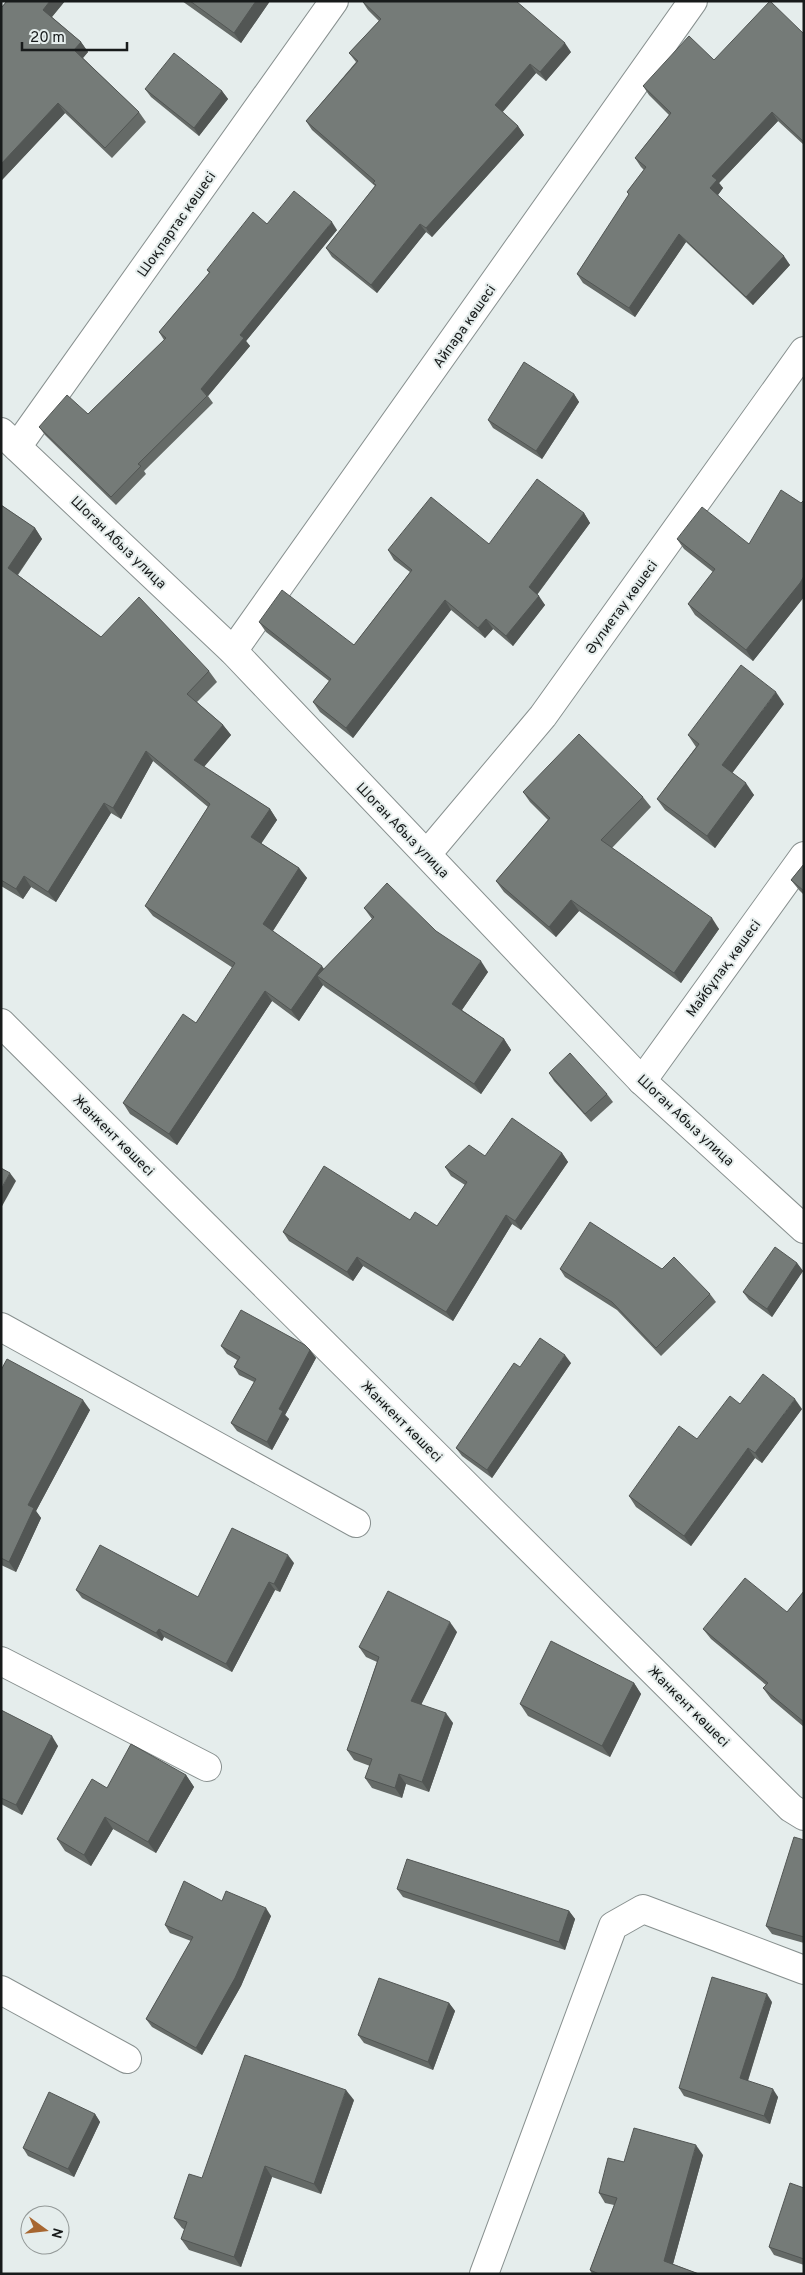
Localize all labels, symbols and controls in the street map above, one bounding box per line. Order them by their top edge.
scale bar [22,20,128,52]
text: 20 m [30,29,65,48]
street label: Шоқпартас көшесі [134,169,220,281]
street label: Айпара көшесі [430,282,500,372]
street label: Шоган Абыз улица [67,493,169,593]
street label: Әулиетау көшесі [582,558,662,658]
street label: Шоган Абыз улица [352,780,452,882]
street label: Майбұлақ көшесі [683,917,765,1021]
street label: Шоган Абыз улица [633,1072,737,1170]
street label: Жанкент көшесі [69,1092,157,1180]
street label: Жанкент көшесі [357,1378,445,1466]
street label: Жанкент көшесі [644,1663,732,1751]
north arrow [20,2205,70,2255]
text: N [47,2226,66,2240]

